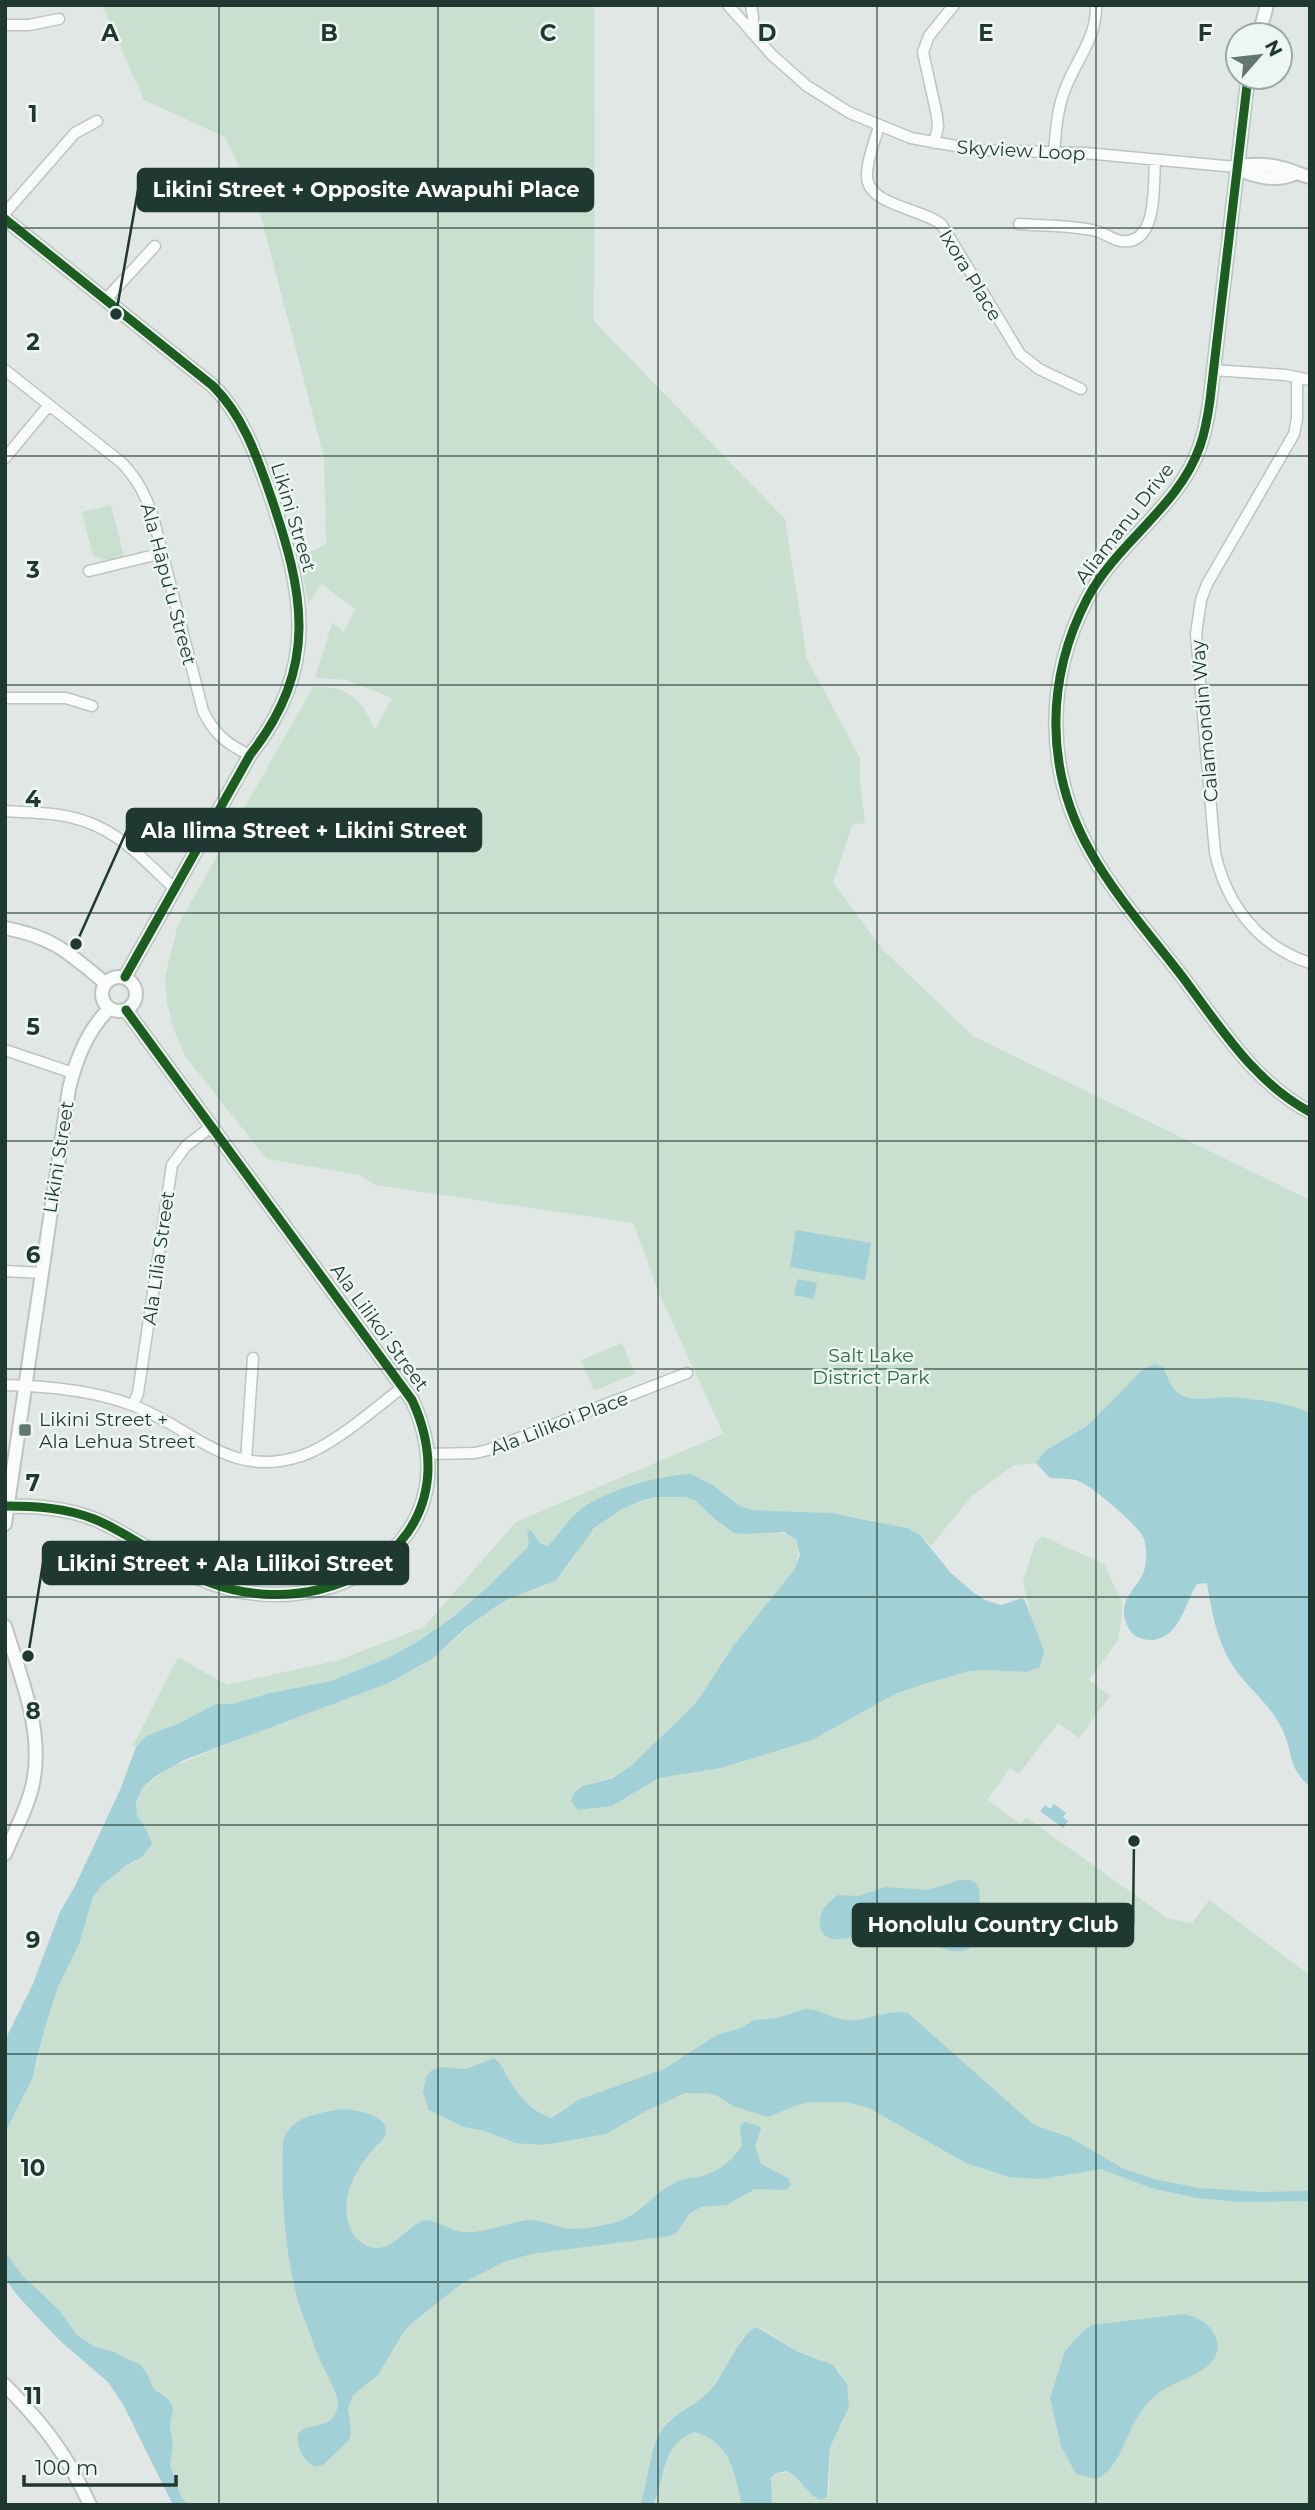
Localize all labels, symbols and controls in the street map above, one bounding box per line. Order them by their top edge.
text: A [100,19,119,47]
text: B [320,19,338,47]
text: C [540,19,557,47]
text: D [758,19,777,47]
text: E [978,19,994,47]
text: F [1198,19,1213,47]
north arrow [1224,21,1294,91]
text: N [1260,36,1287,60]
text: 1 [28,100,38,128]
street label: Skyview Loop [956,136,1086,165]
callout: Likini Street + Opposite Awapuhi Place [138,169,593,211]
text: Likini Street + Opposite Awapuhi Place [153,177,579,202]
street label: Ixora Place [934,225,1007,325]
text: 2 [26,328,40,356]
street label: Aliamanu Drive [1070,458,1179,588]
street label: Likini Street [266,460,321,575]
street label: Ala Hāpuʻu Street [136,500,201,668]
text: 3 [25,556,40,584]
street label: Calamondin Way [1186,638,1223,803]
text: 4 [25,785,41,813]
callout: Ala Ilima Street + Likini Street [127,809,481,851]
text: Ala Ilima Street + Likini Street [140,818,467,843]
text: 5 [26,1013,40,1041]
street label: Likini Street [38,1099,79,1215]
street label: Ala Līlia Street [138,1189,179,1327]
text: 6 [26,1241,41,1269]
street label: Ala Lilikoi Street [326,1259,434,1396]
park label: Salt Lake District Park [812,1344,930,1389]
street label: Ala Lilikoi Place [487,1386,632,1460]
place label: Likini Street + Ala Lehua Street [39,1408,196,1453]
marker: Likini Street + Ala Lehua Street [17,1422,33,1438]
text: 7 [26,1469,40,1497]
callout: Likini Street + Ala Lilikoi Street [43,1542,408,1584]
text: Likini Street + Ala Lilikoi Street [57,1551,393,1576]
text: 8 [25,1697,41,1725]
callout: Honolulu Country Club [853,1904,1133,1946]
text: Honolulu Country Club [867,1912,1119,1937]
text: 9 [26,1926,40,1954]
text: 10 [21,2154,45,2182]
text: 11 [24,2382,42,2410]
scale bar [24,2444,177,2488]
text: 100 m [35,2455,98,2480]

